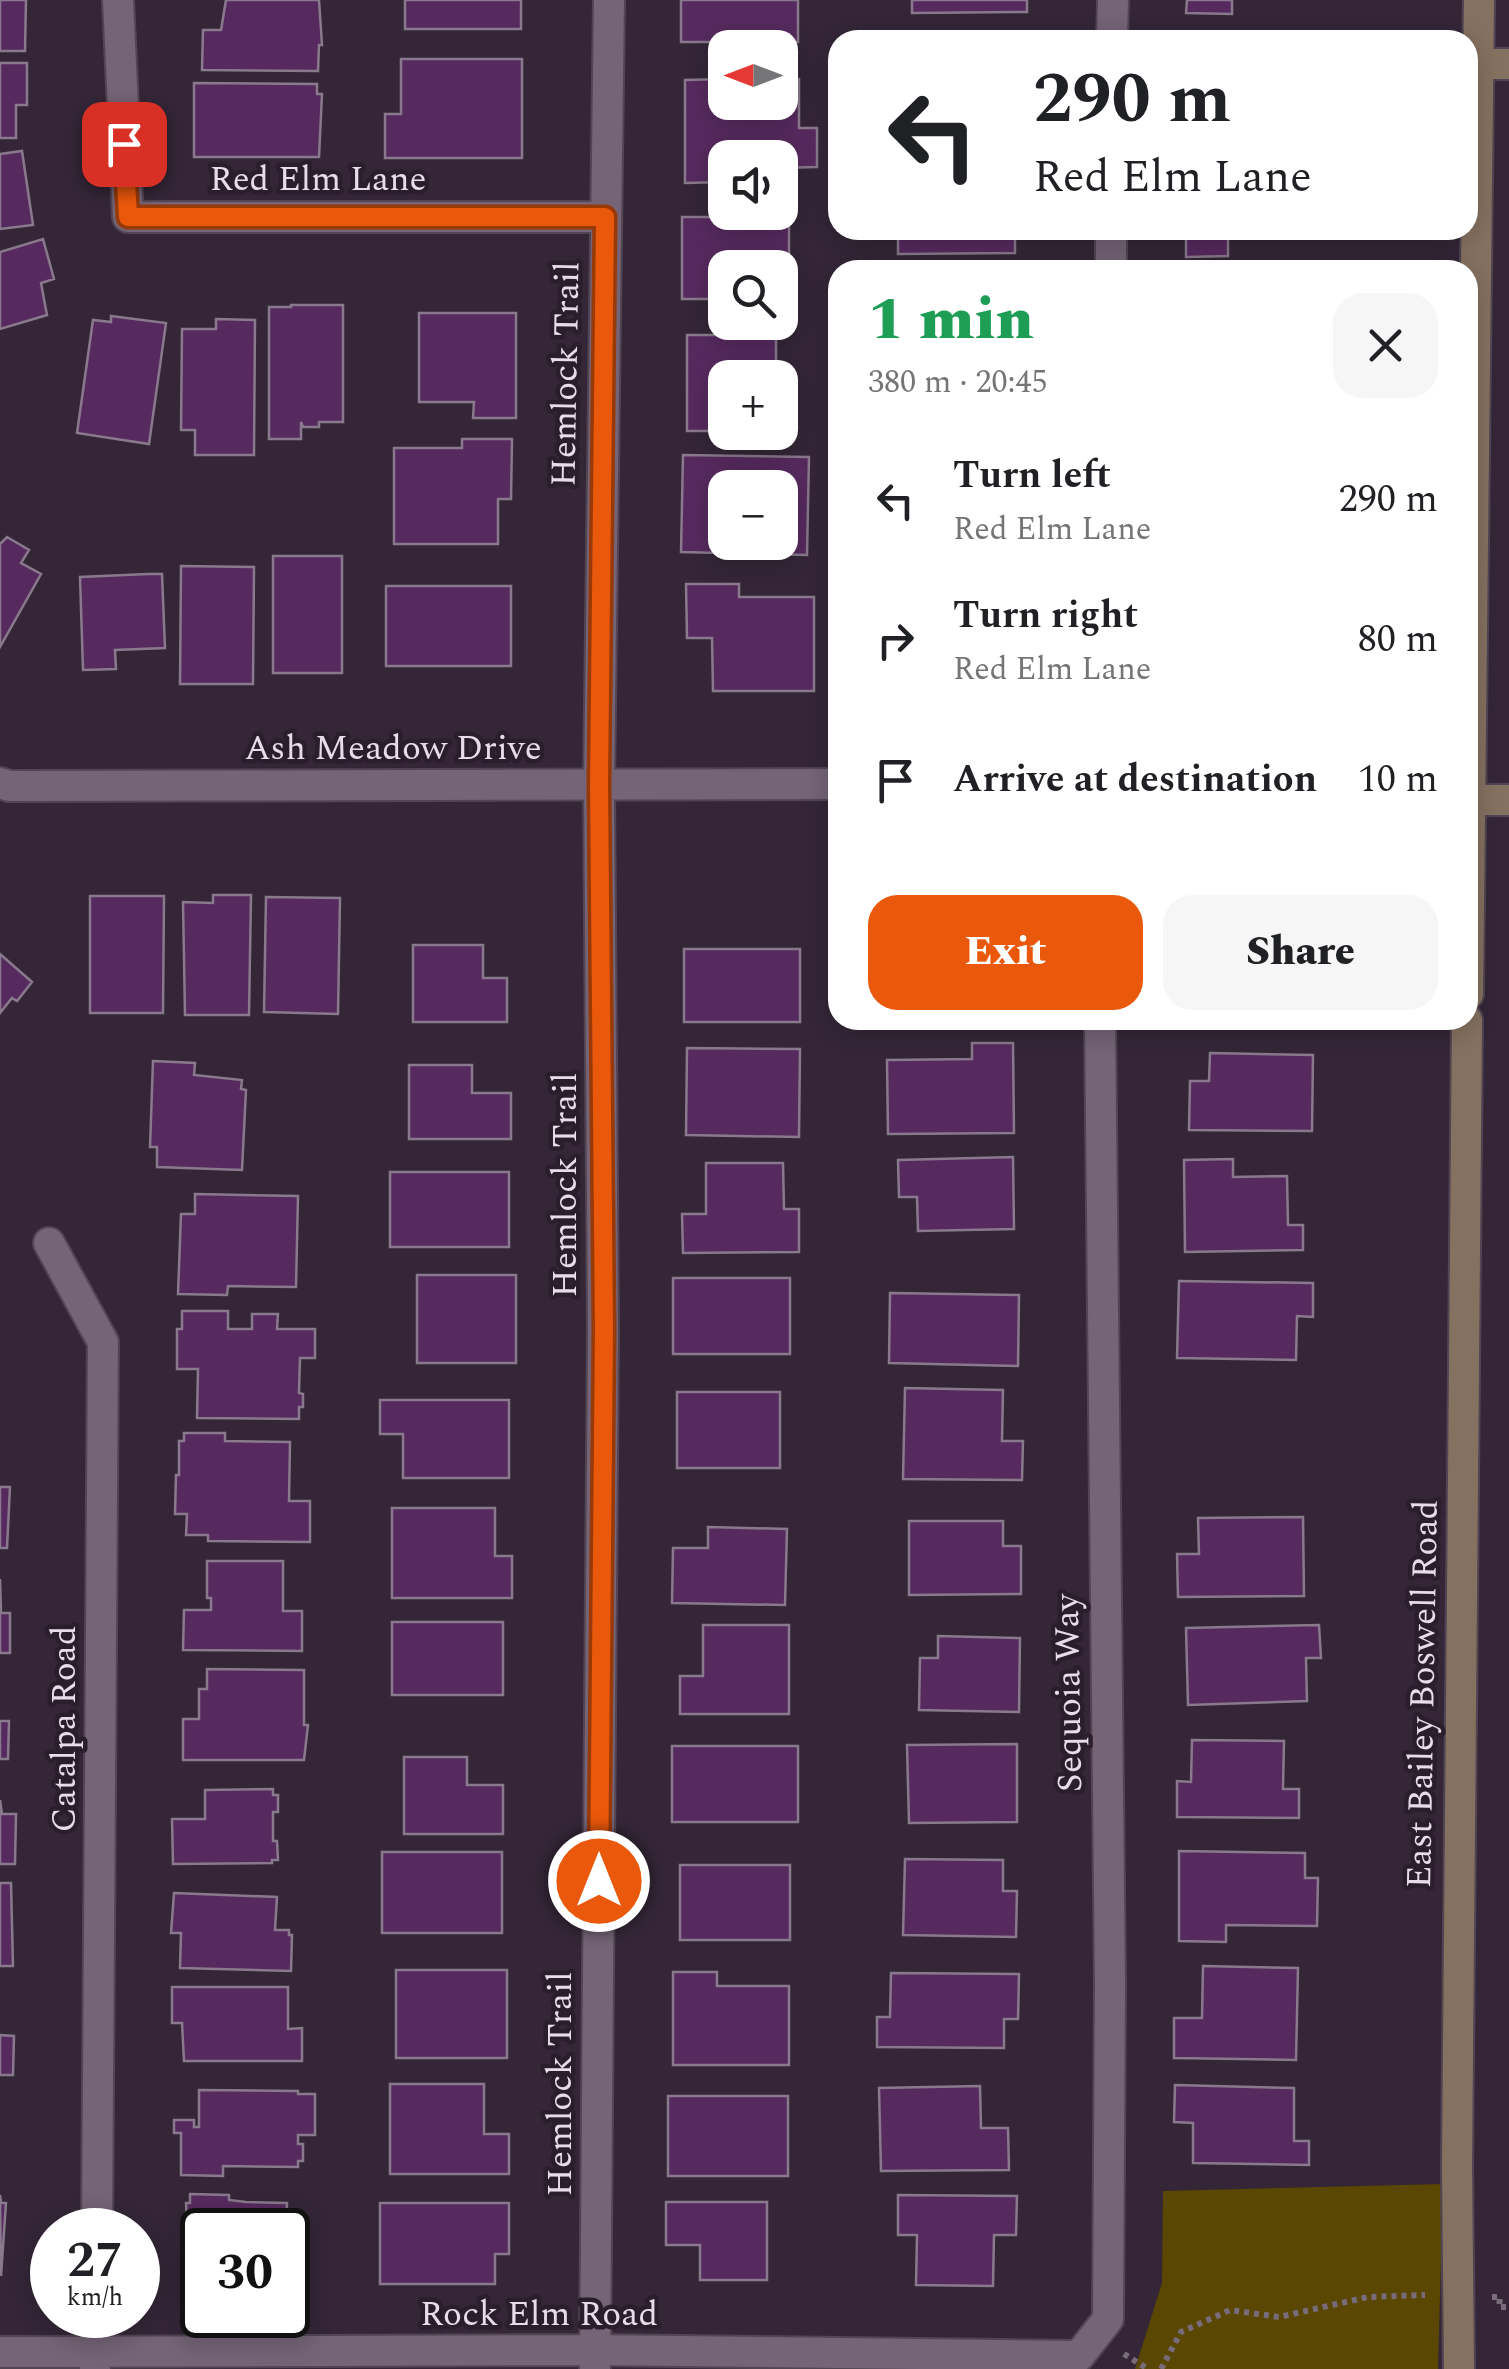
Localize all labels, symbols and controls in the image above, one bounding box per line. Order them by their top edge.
north arrow [708,30,798,120]
map controls [708,30,798,560]
text: 290 m [1033,47,1231,153]
icon: left [868,70,998,200]
pin [82,102,167,187]
icon: arrive [97,117,152,172]
button: sound [708,140,798,230]
text: Red Elm Lane [1033,143,1312,212]
street label: Red Elm Lane [210,153,426,206]
button: search [708,250,798,340]
street label: Hemlock Trail [538,261,594,487]
text: 1 min [868,274,1034,366]
button: close [1333,293,1438,398]
text: 380 m · 20:45 [868,358,1048,407]
button: + [708,360,798,450]
text: Turn left [953,447,1111,505]
button: − [708,470,798,560]
text: 290 m [1339,471,1438,529]
icon: left [868,473,923,528]
text: Red Elm Lane [953,505,1151,554]
text: Turn right [953,587,1138,645]
text: 80 m [1358,611,1438,669]
icon: right [868,613,923,668]
text: Red Elm Lane [953,645,1151,694]
street label: Ash Meadow Drive [244,722,542,775]
text: Arrive at destination [953,751,1317,809]
text: 10 m [1358,751,1438,809]
icon: arrive [868,753,923,808]
button: Exit [868,895,1143,1010]
button: Share [1163,895,1438,1010]
street label: Hemlock Trail [539,1073,592,1297]
street label: East Bailey Boswell Road [1393,1499,1453,1889]
street label: Sequoia Way [1041,1592,1097,1793]
street label: Catalpa Road [38,1626,91,1832]
position arrow [547,1829,651,1933]
street label: Hemlock Trail [534,1972,587,2196]
speed limit sign: 30 [180,2208,310,2338]
text: 27 [67,2223,123,2299]
text: km/h [67,2279,123,2317]
street label: Rock Elm Road [420,2288,658,2341]

